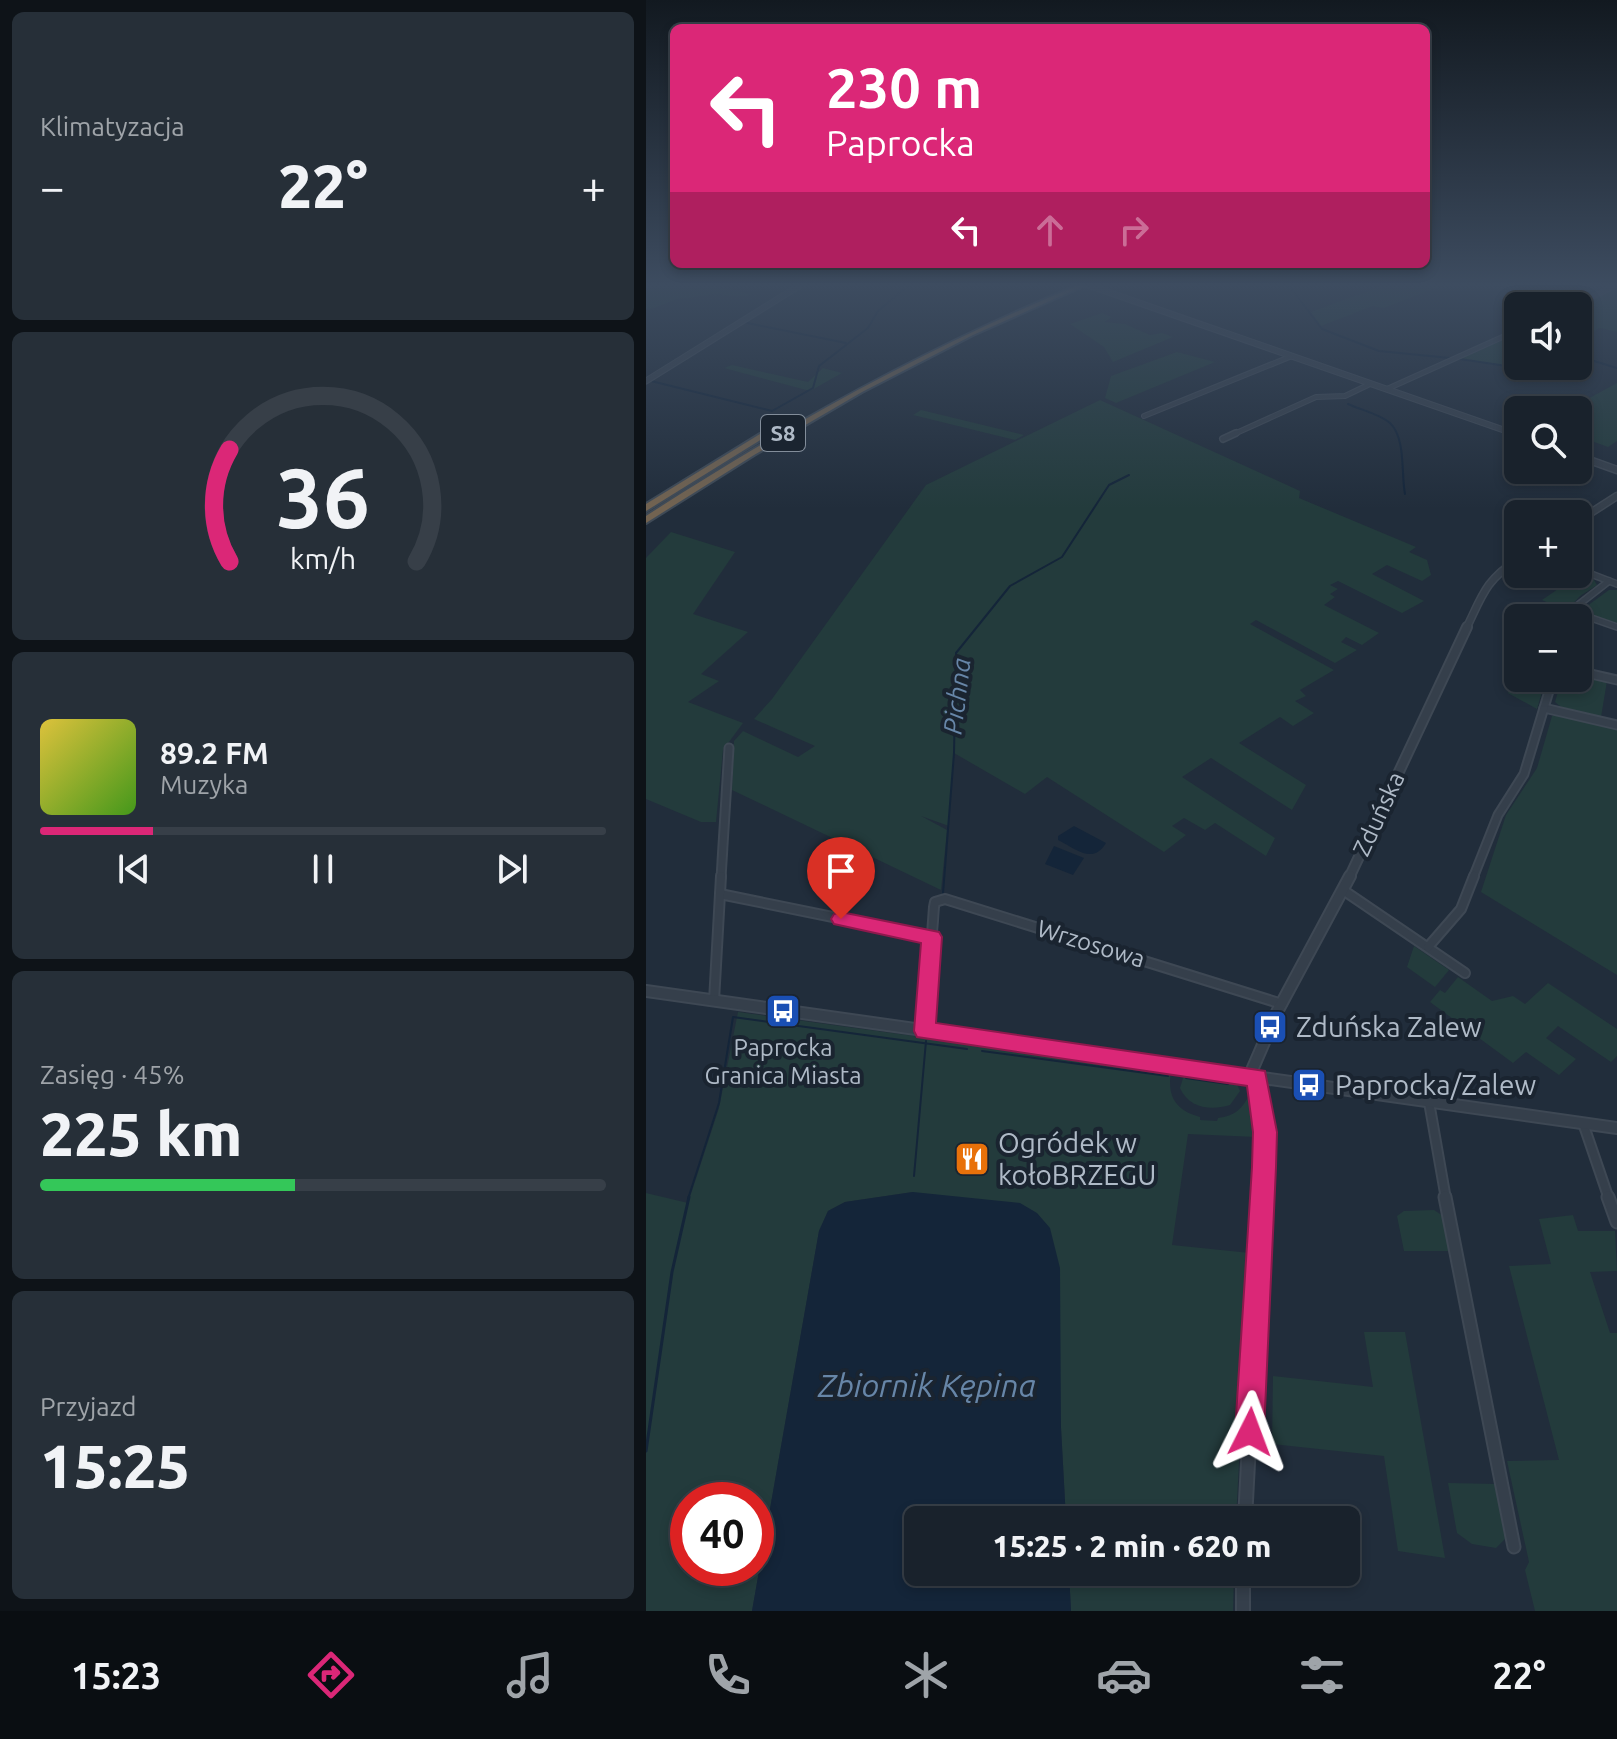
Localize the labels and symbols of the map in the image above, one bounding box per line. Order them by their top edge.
road number: S8 [761,415,805,451]
water label: Pichna [937,656,976,736]
street label: Zduńska [1347,767,1410,860]
pin [807,837,875,919]
street label: Wrzosowa [1034,914,1148,973]
bus stop icon: Paprocka Granica Miasta [764,992,802,1030]
bus stop icon: Zduńska Zalew [1251,1008,1289,1046]
place label: Zduńska Zalew [1296,1011,1482,1042]
place label: Paprocka Granica Miasta [705,1034,861,1089]
bus stop icon: Paprocka/Zalew [1290,1066,1328,1104]
place label: Paprocka/Zalew [1335,1069,1536,1100]
place label: Ogródek w kołoBRZEGU [998,1127,1156,1190]
restaurant icon: Ogródek w kołoBRZEGU [953,1140,991,1178]
water label: Zbiornik Kępina [817,1367,1036,1403]
position arrow [1208,1390,1292,1474]
speed limit sign: 40 [670,1482,774,1586]

